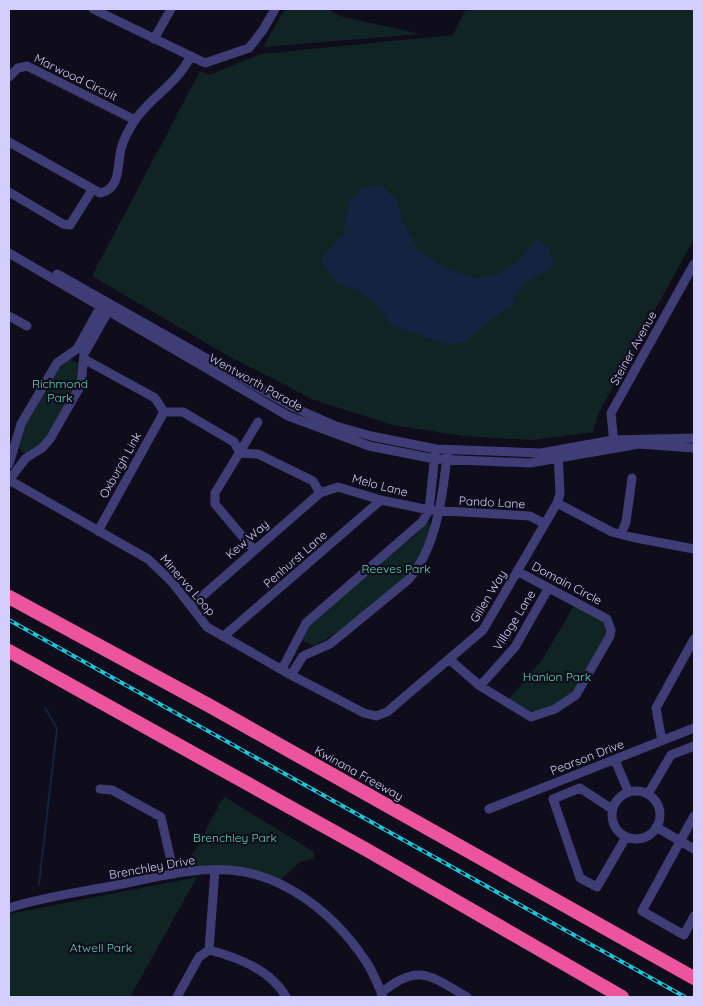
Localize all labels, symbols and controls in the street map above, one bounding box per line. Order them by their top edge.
street label: Marwood Circuit [32,50,120,104]
street label: Steiner Avenue [606,308,660,388]
street label: Wentworth Parade [206,350,306,414]
park label: Richmond Park [32,376,88,405]
street label: Oxburgh Link [96,429,144,501]
street label: Melo Lane [350,470,410,500]
street label: Pando Lane [458,493,526,511]
street label: Kew Way [222,516,272,562]
street label: Penhurst Lane [260,527,330,591]
street label: Minerva Loop [157,551,219,619]
street label: Domain Circle [529,558,605,608]
park label: Reeves Park [362,561,430,576]
street label: Gillen Way [466,567,510,625]
street label: Village Lane [490,587,538,653]
park label: Hanlon Park [523,669,591,684]
street label: Pearson Drive [548,736,626,778]
street label: Kwinana Freeway [312,742,406,804]
park label: Brenchley Park [193,830,277,845]
street label: Brenchley Drive [108,852,196,882]
park label: Atwell Park [70,940,132,955]

